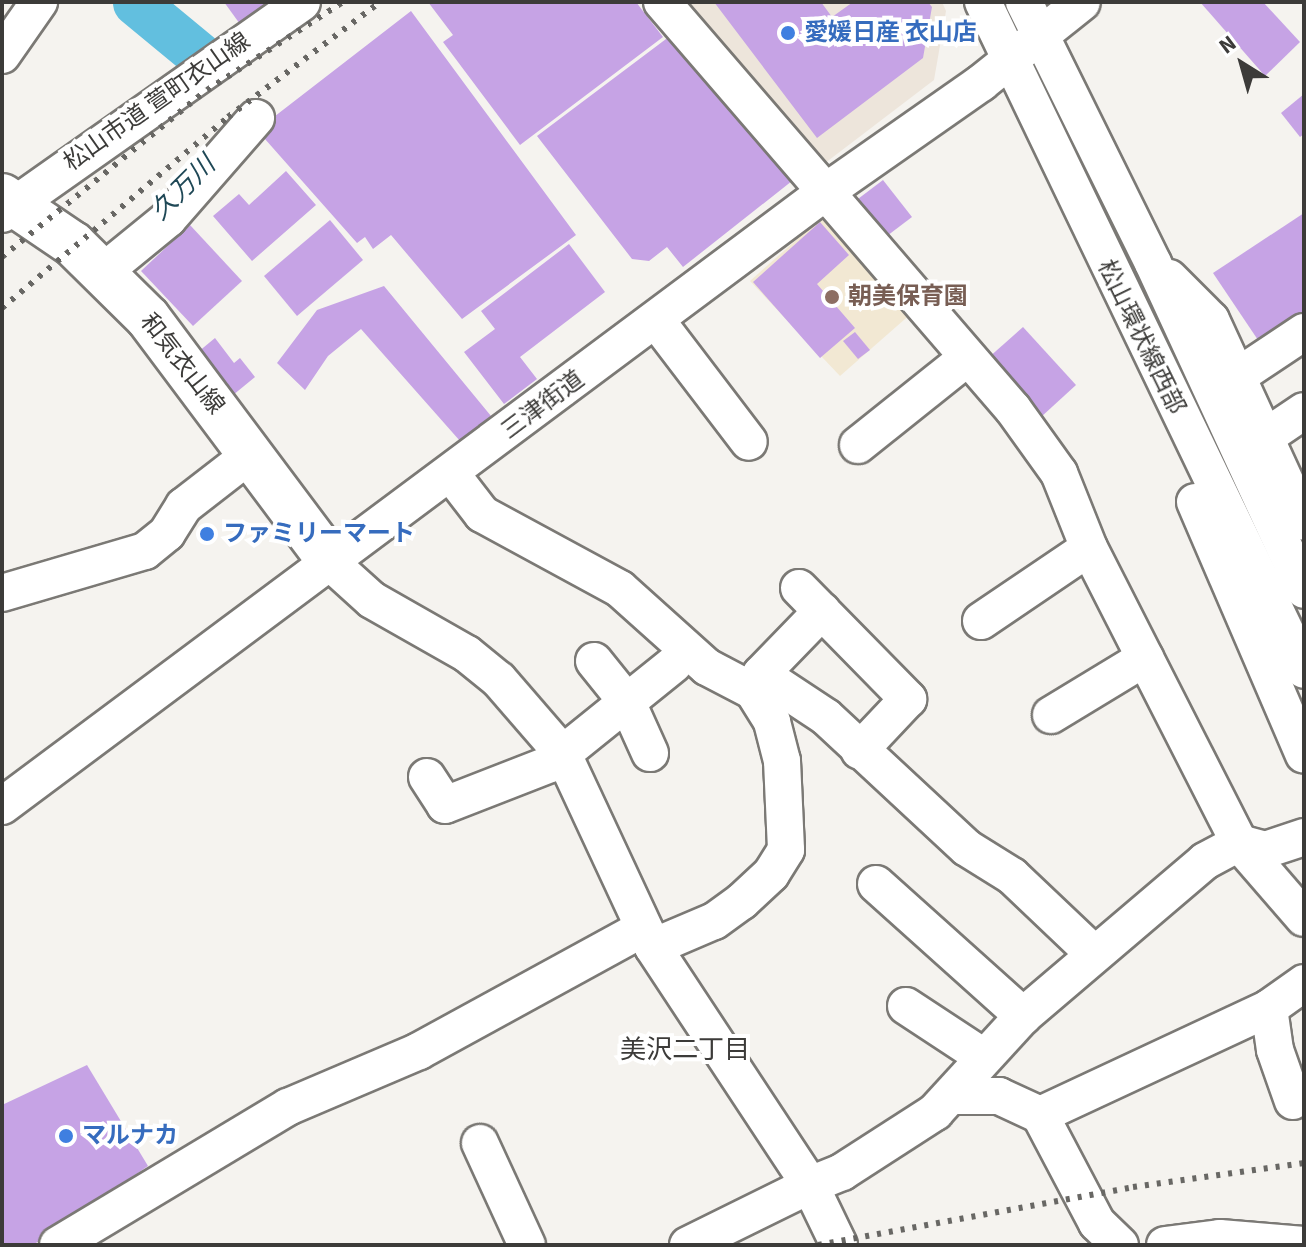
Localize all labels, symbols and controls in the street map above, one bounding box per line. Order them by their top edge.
place label: 愛媛日産 衣山店 [804,19,977,47]
marker: 愛媛日産 衣山店 [779,24,797,42]
north arrow [1202,24,1282,104]
street label: 松山市道 萱町衣山線 [58,27,256,177]
text: N [1212,28,1243,62]
water label: 久万川 [144,149,222,227]
street label: 松山環状線西部 [1091,255,1191,419]
place label: 朝美保育園 [848,283,968,311]
marker: 朝美保育園 [823,288,841,306]
street label: 和気衣山線 [134,308,230,420]
street label: 三津街道 [496,365,590,445]
place label: ファミリーマート [223,520,415,548]
marker: ファミリーマート [198,525,216,543]
district label: 美沢二丁目 [620,1034,750,1066]
place label: マルナカ [82,1122,178,1150]
marker: マルナカ [57,1127,75,1145]

